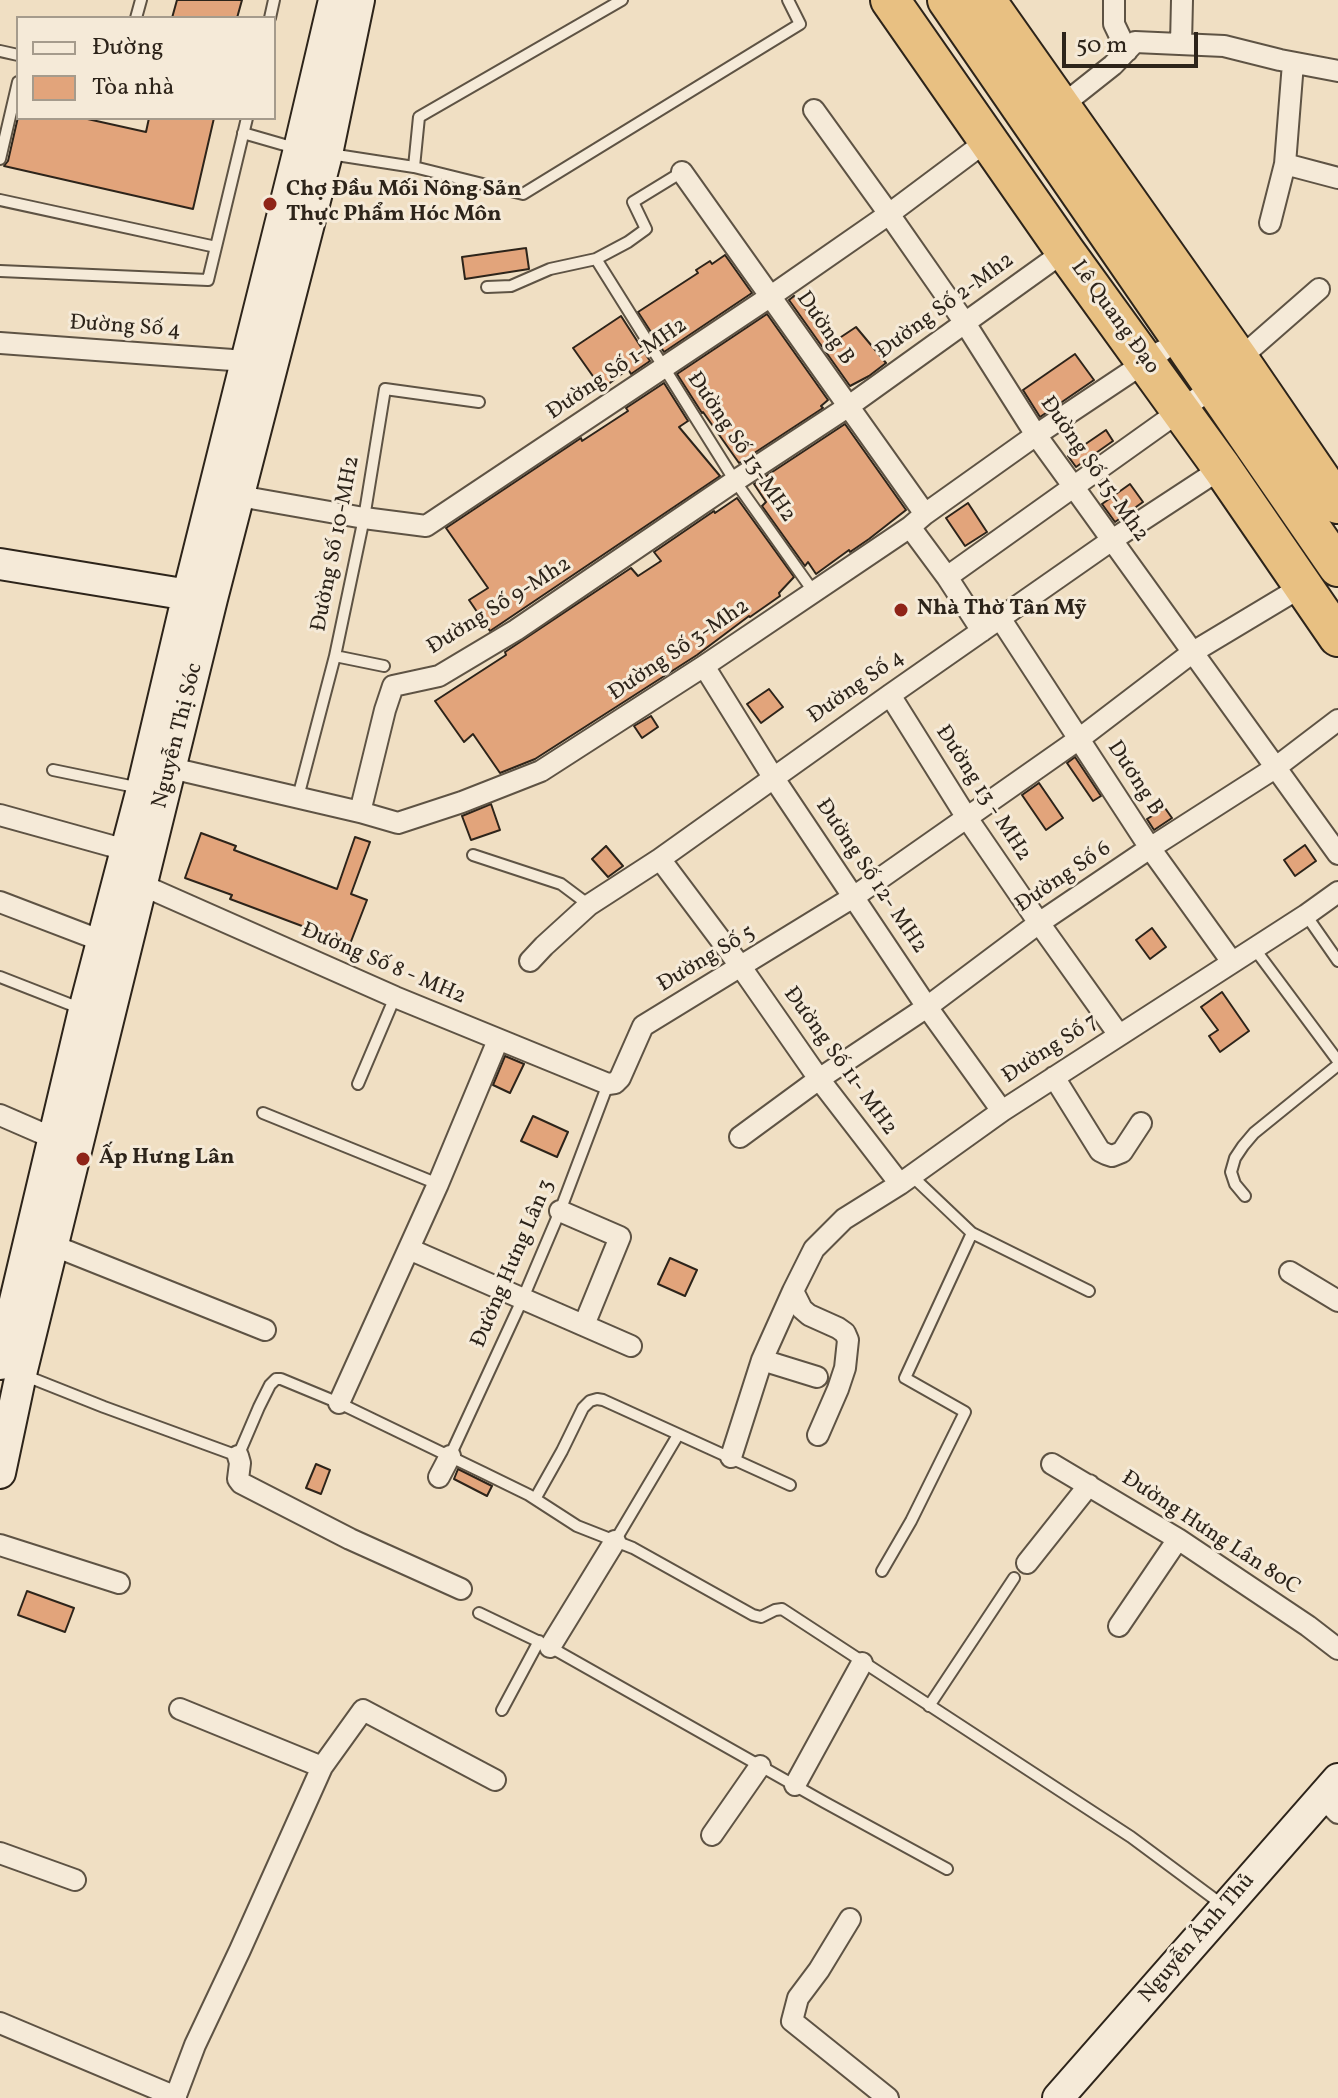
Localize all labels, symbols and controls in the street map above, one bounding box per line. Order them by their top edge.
legend [16,16,276,120]
scale bar [1066,16,1202,66]
text: 50 m [1076,29,1128,63]
text: Đường [92,31,164,65]
text: Tòa nhà [92,71,174,105]
place label: Chợ Đầu Mối Nông Sản Thực Phẩm Hóc Môn [286,178,521,230]
marker: Chợ Đầu Mối Nông Sản Thực Phẩm Hóc Môn [261,195,279,213]
street label: Đường Số 2-Mh2 [872,248,1020,366]
street label: Lê Quang Đạo [1064,256,1164,380]
street label: Dường B [789,287,859,371]
street label: Đường Số 4 [68,311,182,345]
street label: Đường Số 1-MH2 [543,313,693,427]
street label: Đường Số 13-MH2 [680,368,800,528]
street label: Đường Số 15-Mh2 [1033,392,1153,548]
street label: Đường Số 10-MH2 [307,454,367,634]
street label: Đường Số 9-Mh2 [423,552,577,662]
street label: Đường Số 3-Mh2 [605,594,755,708]
place label: Nhà Thờ Tân Mỹ [917,597,1086,623]
marker: Nhà Thờ Tân Mỹ [892,601,910,619]
street label: Đường Số 4 [804,645,910,731]
street label: Nguyễn Thị Sóc [148,660,210,812]
street label: Đường 13 - MH2 [928,721,1036,867]
street label: Dương B [1100,737,1168,821]
street label: Đường Số 12- MH2 [808,795,932,959]
street label: Đường Số 6 [1011,836,1117,920]
street label: Đường Số 8 - MH2 [297,918,469,1012]
street label: Đường Số 5 [654,921,760,999]
street label: Đường Số 11- MH2 [776,983,902,1141]
street label: Đường Số 7 [998,1009,1104,1091]
place label: Ấp Hưng Lân [99,1146,234,1172]
marker: Ấp Hưng Lân [74,1150,92,1168]
street label: Đường Hưng Lân 3 [467,1176,561,1352]
street label: Đường Hưng Lân 80C [1116,1466,1304,1602]
street label: Nguyễn Ảnh Thủ [1135,1869,1261,2009]

